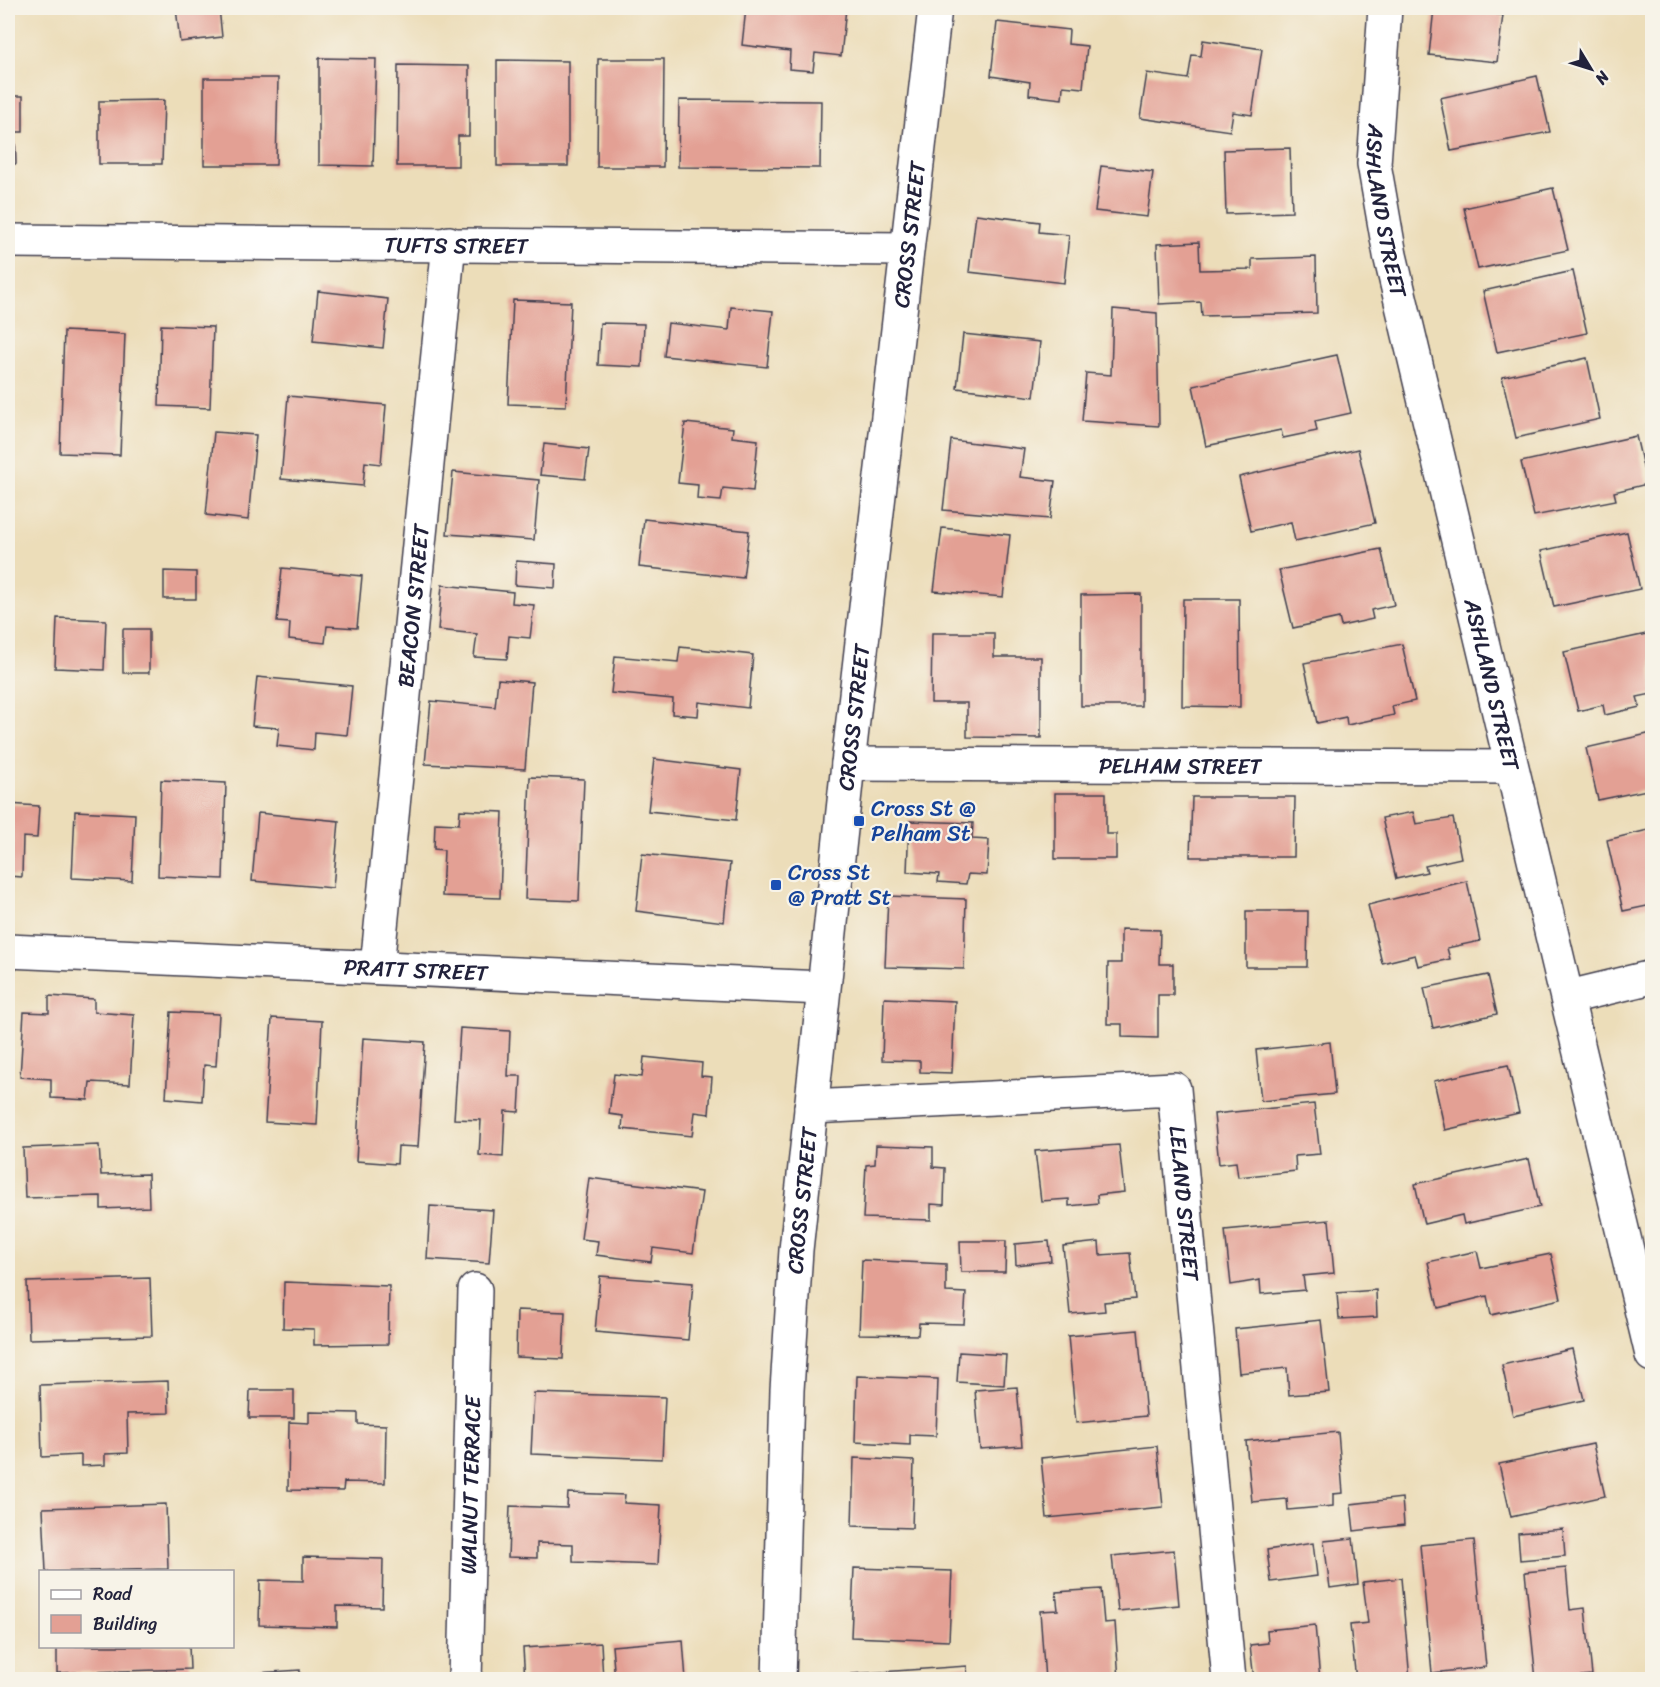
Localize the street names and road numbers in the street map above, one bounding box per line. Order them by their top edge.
street label: ASHLAND STREET [1354,122,1419,302]
street label: CROSS STREET [882,158,937,310]
street label: TUFTS STREET [384,225,529,266]
street label: BEACON STREET [386,521,441,689]
street label: ASHLAND STREET [1452,594,1531,775]
street label: CROSS STREET [826,641,882,793]
street label: PELHAM STREET [1099,746,1263,786]
street label: PRATT STREET [343,947,490,993]
street label: CROSS STREET [776,1124,829,1275]
street label: LELAND STREET [1157,1124,1211,1284]
street label: WALNUT TERRACE [449,1394,492,1575]

